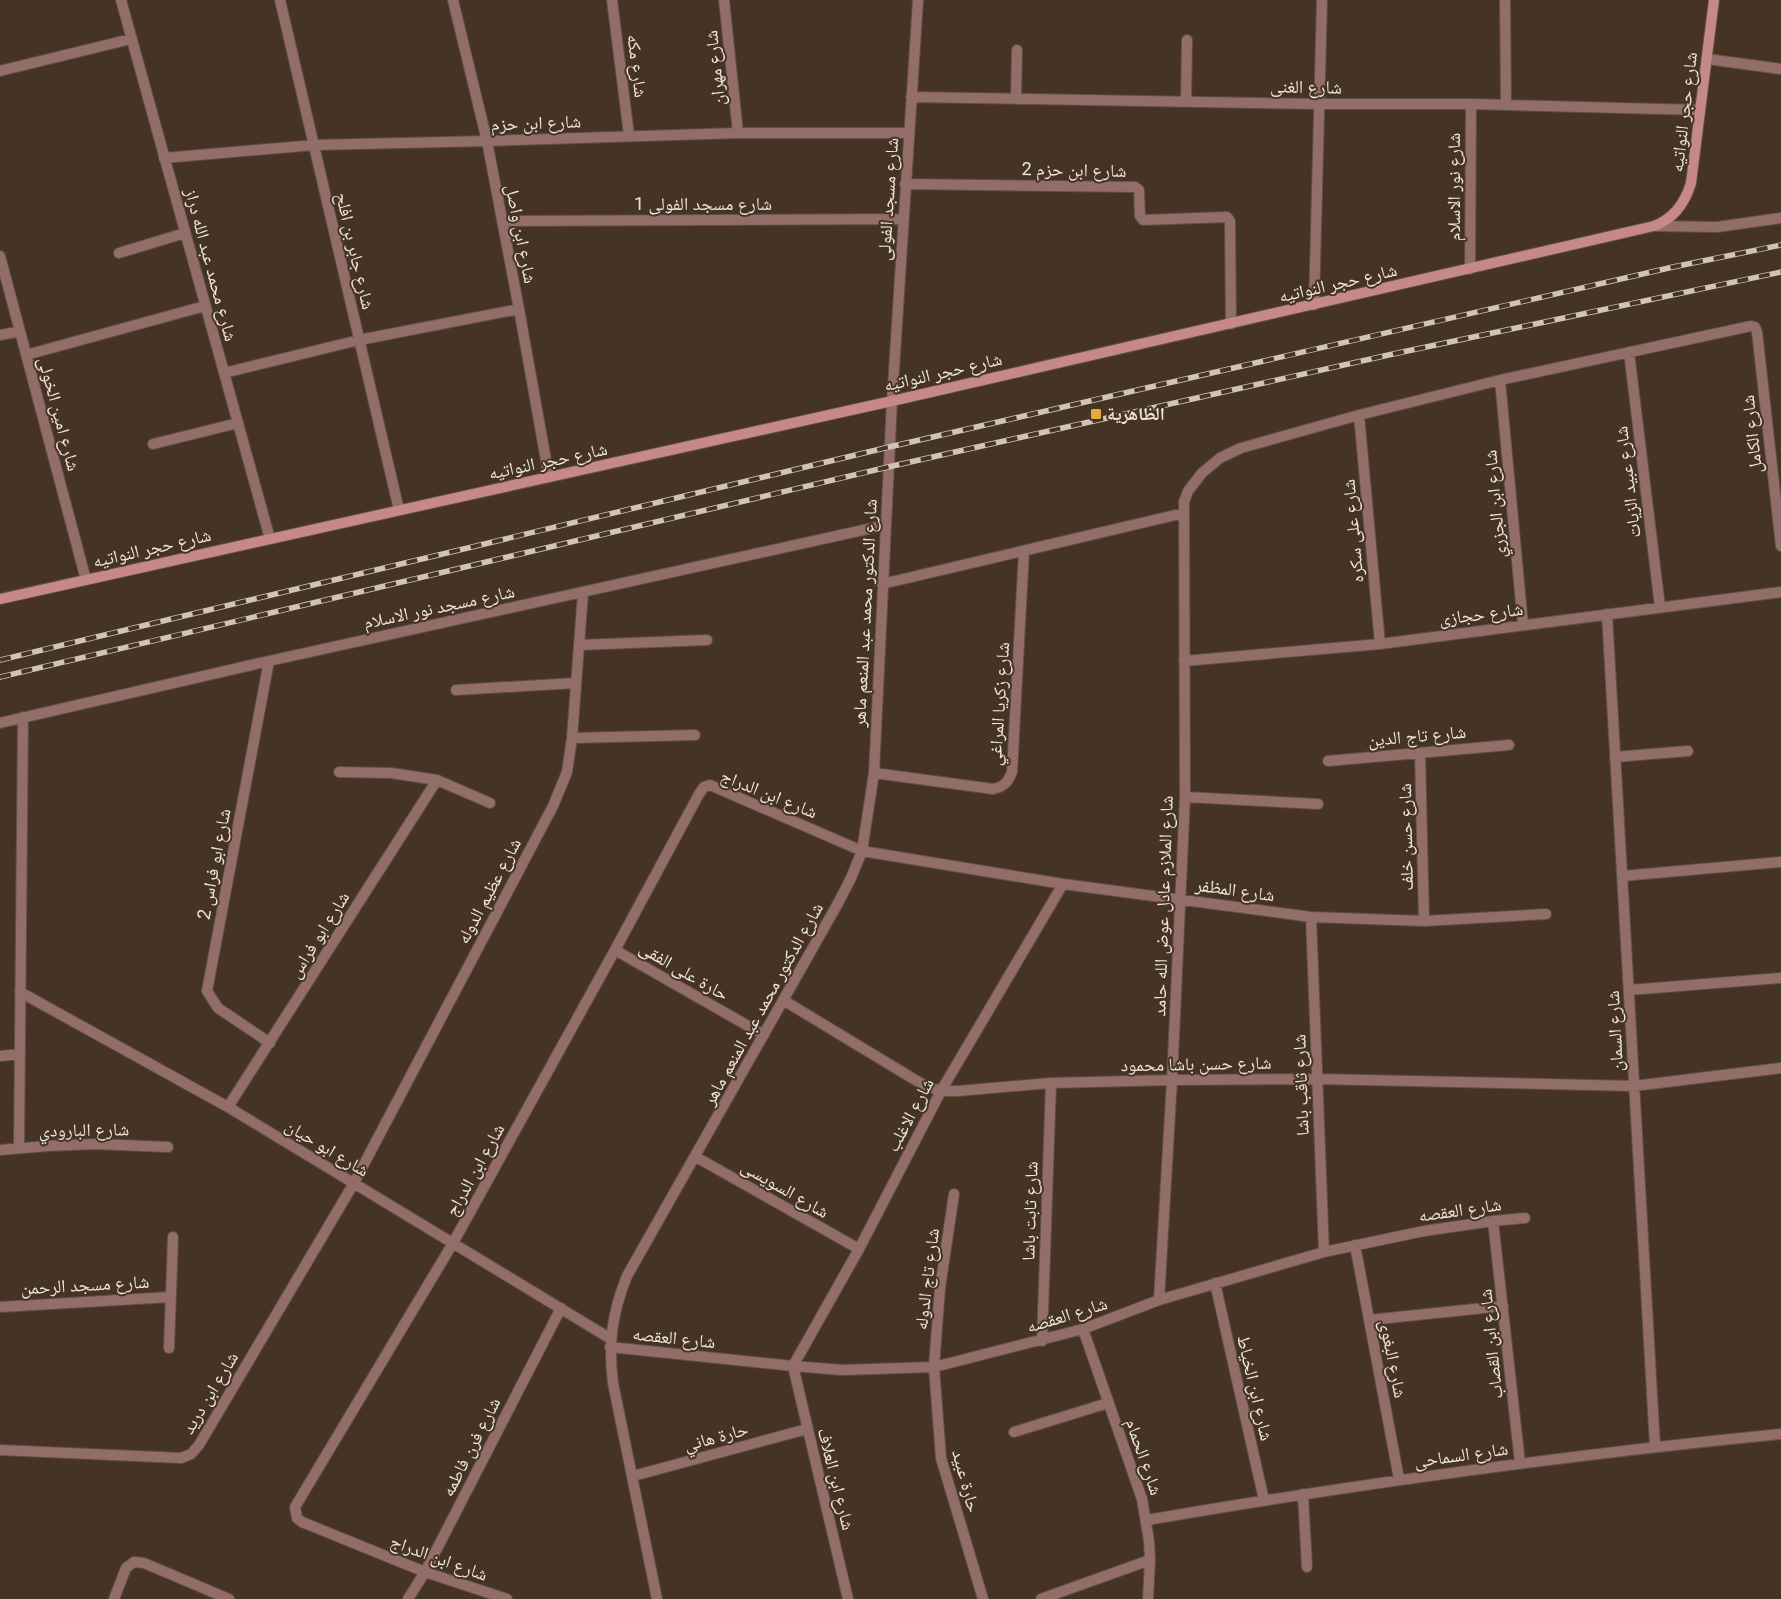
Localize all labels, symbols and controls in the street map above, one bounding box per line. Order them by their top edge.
street label: شارع مهران [700,29,730,107]
street label: شارع مكه [622,33,652,99]
street label: شارع حجر النواتيه [1666,51,1702,173]
street label: شارع الغنى [1270,75,1342,99]
street label: شارع ابن حزم [490,110,582,137]
street label: شارع نور الاسلام [1443,133,1466,241]
street label: شارع مسجد الفولى [873,137,903,261]
street label: شارع ابن حزم 2 [1021,158,1127,183]
street label: شارع ابن واصل [501,183,541,285]
street label: شارع محمد عبد الله دراز [180,185,242,344]
street label: شارع جابر بن افلح [330,190,379,312]
street label: شارع مسجد الفولى 1 [634,193,772,215]
street label: شارع حجر النواتيه [1277,259,1399,307]
street label: شارع حجر النواتيه [882,348,1004,396]
street label: شارع امين الخولى [33,354,85,474]
street label: شارع الكامل [1737,394,1767,474]
place label: الظاهرية [1107,403,1165,424]
marker: الظاهرية [1089,407,1103,421]
street label: شارع عبيد الزيات [1610,425,1646,539]
street label: شارع حجر النواتيه [487,438,609,484]
street label: شارع ابن الجزري [1479,449,1514,559]
street label: شارع على سكره [1338,478,1368,584]
street label: شارع الدكتور محمد عبد المنعم ماهر [848,498,883,729]
street label: شارع حجر النواتيه [91,524,213,572]
street label: شارع مسجد نور الاسلام [361,580,517,635]
street label: شارع حجازى [1438,598,1524,630]
street label: شارع زكريا المراغي [984,641,1018,767]
street label: شارع تاج الدين [1367,721,1467,752]
street label: شارع ابن الدراج [717,765,821,824]
street label: شارع حسن خلف [1394,783,1418,891]
street label: شارع الملازم عادل عوض الله حامد [1148,795,1179,1017]
street label: شارع ابو فراس 2 [192,807,236,921]
street label: شارع عظيم الدوله [452,834,527,948]
street label: شارع المظفر [1193,873,1276,906]
street label: شارع ابو فراس [284,888,354,982]
street label: شارع الدكتور محمد عبد المنعم ماهر [698,899,829,1111]
street label: حارة على الفقى [635,937,733,1005]
street label: شارع السمان [1602,990,1628,1072]
street label: شارع ثاقب باشا [1288,1034,1314,1136]
street label: شارع حسن باشا محمود [1120,1052,1272,1076]
street label: شارع الاغلب [881,1074,939,1156]
street label: شارع ابو حيان [281,1114,373,1182]
street label: شارع البارودي [39,1118,130,1145]
street label: شارع ابن الدراج [441,1120,510,1221]
street label: شارع السويسى [737,1155,833,1223]
street label: شارع ثابت باشا [1017,1161,1043,1261]
street label: شارع العقصه [1417,1193,1503,1227]
street label: شارع تاج الدوله [910,1227,945,1331]
street label: شارع مسجد الرحمن [20,1271,150,1299]
street label: شارع ابن القصاب [1474,1288,1508,1400]
street label: شارع العقصه [1024,1292,1110,1338]
street label: شارع البغوى [1375,1318,1411,1400]
street label: شارع العقصه [631,1323,717,1353]
street label: شارع ابن الخياط [1232,1333,1278,1443]
street label: شارع ابن دريد [177,1348,243,1438]
street label: شارع فرن فاطمه [437,1394,505,1500]
street label: شارع الحمام [1120,1416,1167,1499]
street label: حارة هاني [681,1418,752,1460]
street label: شارع ابن العلاف [813,1426,859,1532]
street label: شارع السماحى [1413,1438,1509,1472]
street label: حارة عبيد [948,1447,985,1515]
street label: شارع ابن الدراج [387,1530,491,1587]

